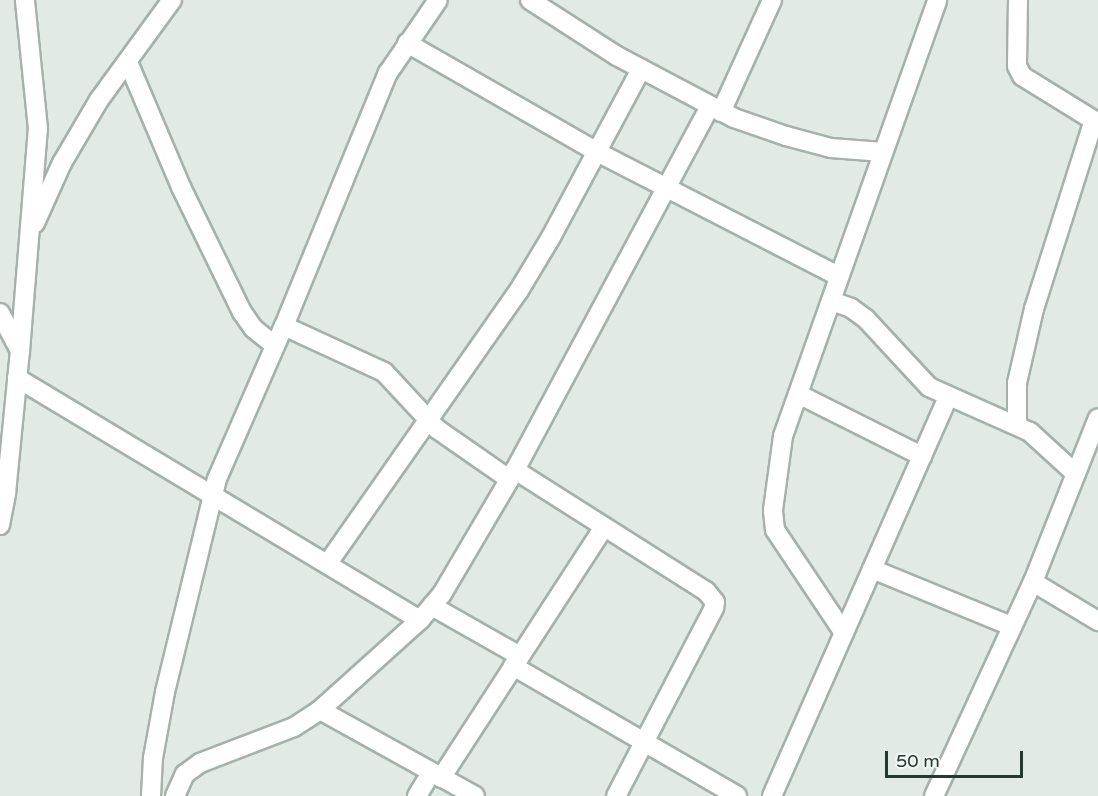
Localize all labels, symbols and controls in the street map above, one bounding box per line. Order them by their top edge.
scale bar [888,739,1026,777]
text: 50 m [896,750,940,772]

